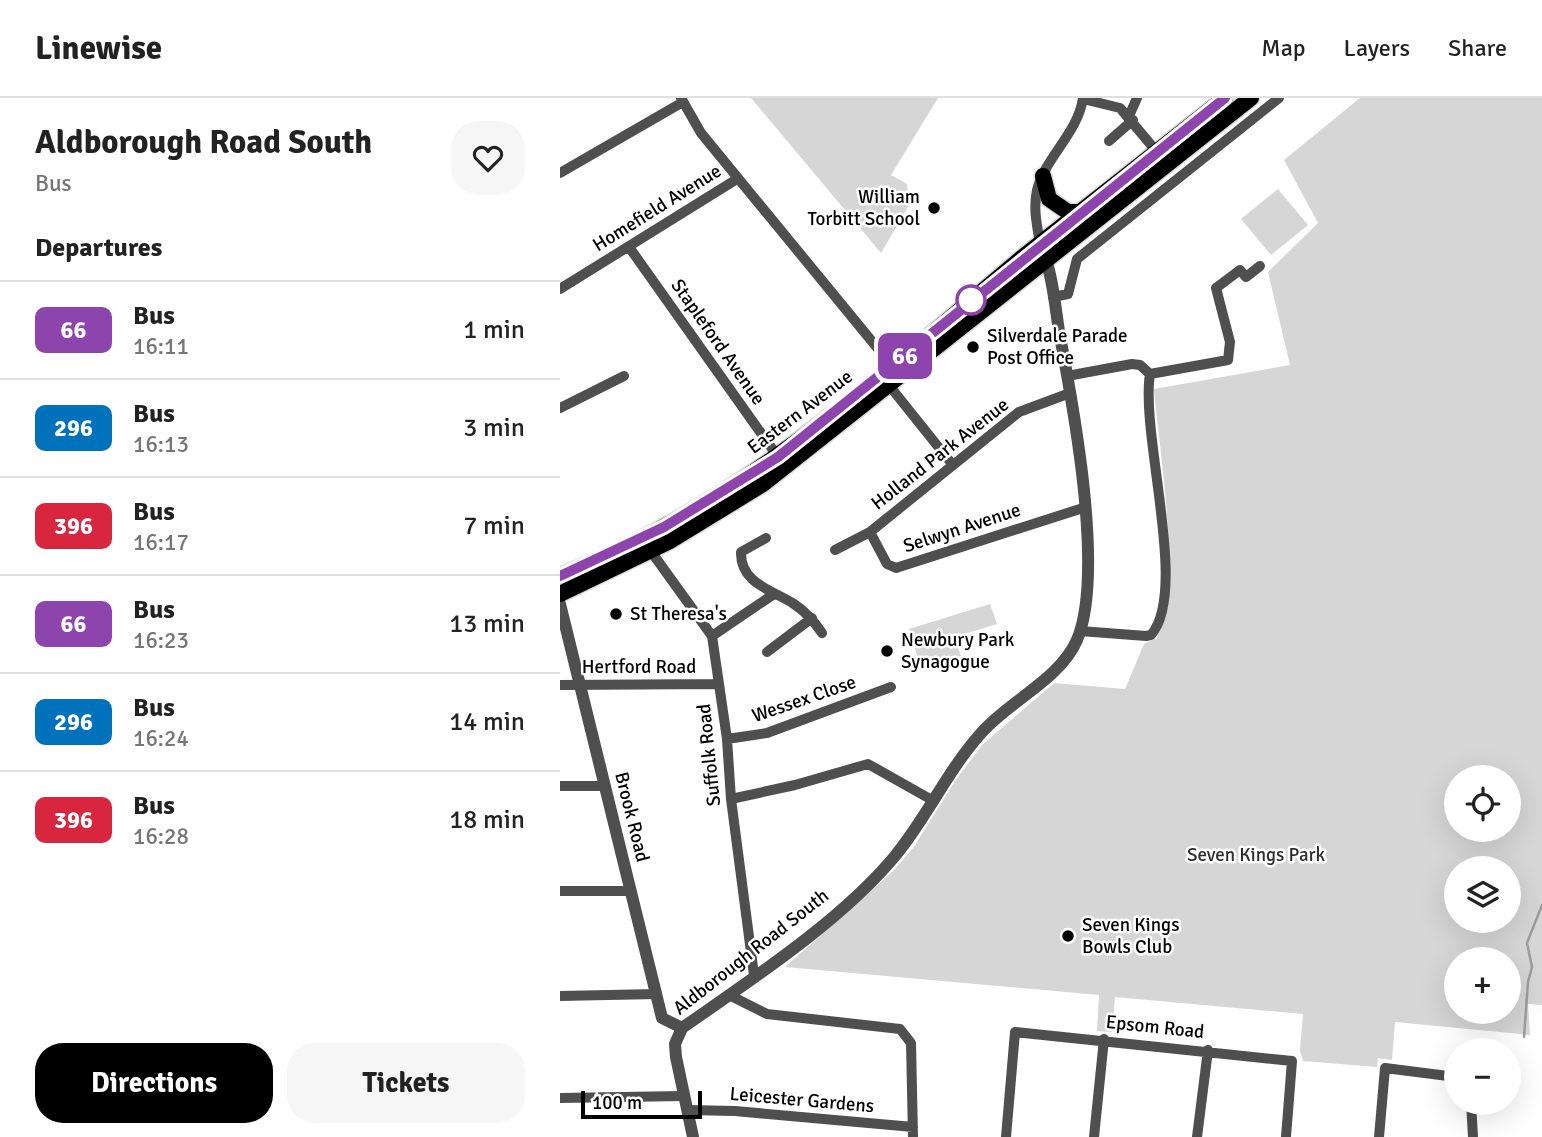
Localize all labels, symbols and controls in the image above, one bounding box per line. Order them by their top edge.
text: Linewise [35,28,162,69]
text: Map [1261,33,1306,63]
text: Layers [1344,33,1410,63]
text: Share [1448,33,1507,63]
button: heart [451,121,525,195]
text: Aldborough Road South [35,122,372,163]
street label: Homefield Avenue [588,159,726,257]
text: Bus [35,169,72,198]
place label: William Torbitt School [808,185,920,231]
marker: William Torbitt School [926,200,942,216]
text: Departures [35,232,162,264]
street label: Stapleford Avenue [666,274,770,410]
unlabelled marker [956,285,986,315]
text: Bus [133,300,175,332]
text: 1 min [463,314,525,346]
text: 66 [61,315,86,345]
place label: Silverdale Parade Post Office [987,324,1128,370]
text: 16:11 [133,332,189,361]
line badge: 66 [874,333,936,379]
marker: Silverdale Parade Post Office [965,339,981,355]
text: 66 [892,341,918,371]
street label: Eastern Avenue [743,365,857,459]
street label: Holland Park Avenue [866,393,1014,515]
text: Bus [133,398,175,430]
text: 3 min [463,412,525,444]
text: 296 [54,413,93,443]
text: 16:13 [133,430,189,459]
text: Bus [133,496,175,528]
street label: Selwyn Avenue [900,498,1024,558]
text: 7 min [463,510,525,542]
text: 396 [54,511,93,541]
text: 16:17 [133,528,189,557]
text: Bus [133,594,175,626]
place label: St Theresa's [630,602,727,626]
marker: St Theresa's [608,606,624,622]
text: 13 min [449,608,525,640]
text: 66 [61,609,86,639]
text: 16:23 [133,626,189,655]
place label: Newbury Park Synagogue [901,628,1015,674]
marker: Newbury Park Synagogue [879,643,895,659]
street label: Hertford Road [582,655,696,679]
street label: Wessex Close [749,670,859,728]
text: Bus [133,692,175,724]
street label: Suffolk Road [692,703,726,807]
text: 14 min [449,706,525,738]
text: 296 [54,707,93,737]
text: 16:24 [133,724,189,753]
map controls [1444,765,1521,1115]
button: locate [1444,765,1521,842]
street label: Brook Road [609,769,655,865]
text: Bus [133,790,175,822]
text: 18 min [449,804,525,836]
text: 396 [54,805,93,835]
text: 16:28 [133,822,189,851]
park label: Seven Kings Park [1187,843,1326,867]
button: layers [1444,856,1521,933]
street label: Aldborough Road South [668,884,834,1020]
place label: Seven Kings Bowls Club [1082,913,1179,959]
marker: Seven Kings Bowls Club [1060,928,1076,944]
button: + [1444,947,1521,1024]
street label: Epsom Road [1105,1010,1205,1044]
button: − [1444,1038,1521,1115]
button: Directions [35,1043,273,1123]
button: Tickets [287,1043,525,1123]
street label: Leicester Gardens [729,1082,875,1118]
scale bar [581,1088,702,1120]
text: 100 m [592,1091,642,1115]

